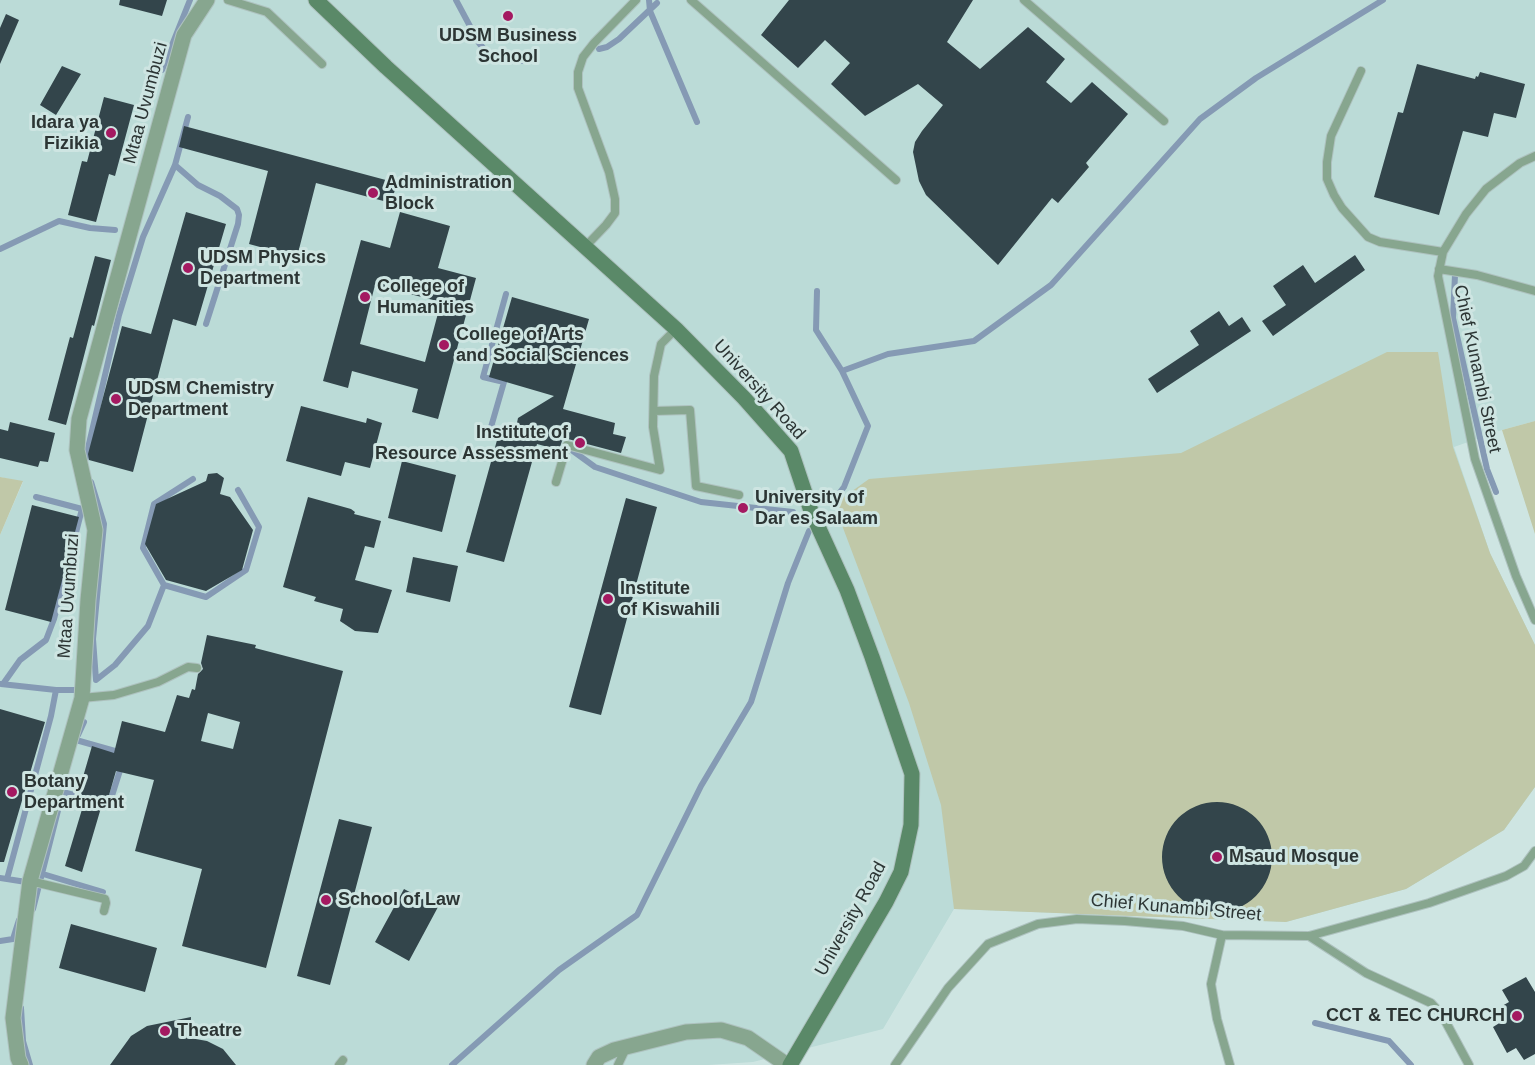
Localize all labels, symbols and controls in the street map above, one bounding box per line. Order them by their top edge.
marker: UDSM Business School [501,9,515,23]
place label: UDSM Business School [439,25,577,68]
street label: Mtaa Uvumbuzi [119,40,173,166]
place label: Idara ya Fizikia [31,112,99,154]
marker: Idara ya Fizikia [104,126,118,140]
place label: Administration Block [385,172,512,214]
marker: Administration Block [366,186,380,200]
place label: UDSM Physics Department [200,247,326,290]
marker: UDSM Physics Department [181,261,195,275]
place label: College of Humanities [377,276,474,318]
street label: Chief Kunambi Street [1449,283,1505,455]
marker: College of Humanities [358,290,372,304]
place label: College of Arts and Social Sciences [456,324,629,366]
street label: University Road [708,336,810,444]
marker: College of Arts and Social Sciences [437,338,451,352]
place label: UDSM Chemistry Department [128,378,274,420]
marker: UDSM Chemistry Department [109,392,123,406]
place label: Institute of Resource Assessment [375,422,568,464]
marker: Institute of Resource Assessment [573,436,587,450]
place label: University of Dar es Salaam [755,487,878,530]
marker: University of Dar es Salaam [736,501,750,515]
street label: Mtaa Uvumbuzi [54,533,84,659]
place label: Institute of Kiswahili [620,578,720,620]
marker: Institute of Kiswahili [601,592,615,606]
place label: Botany Department [24,771,124,814]
marker: Botany Department [5,785,19,799]
place label: Msaud Mosque [1229,846,1359,868]
marker: Msaud Mosque [1210,850,1224,864]
street label: University Road [811,858,891,980]
place label: School of Law [338,889,460,911]
street label: Chief Kunambi Street [1090,890,1262,926]
marker: School of Law [319,893,333,907]
place label: CCT & TEC CHURCH [1326,1005,1505,1027]
marker: CCT & TEC CHURCH [1510,1009,1524,1023]
place label: Theatre [177,1020,242,1042]
marker: Theatre [158,1024,172,1038]

